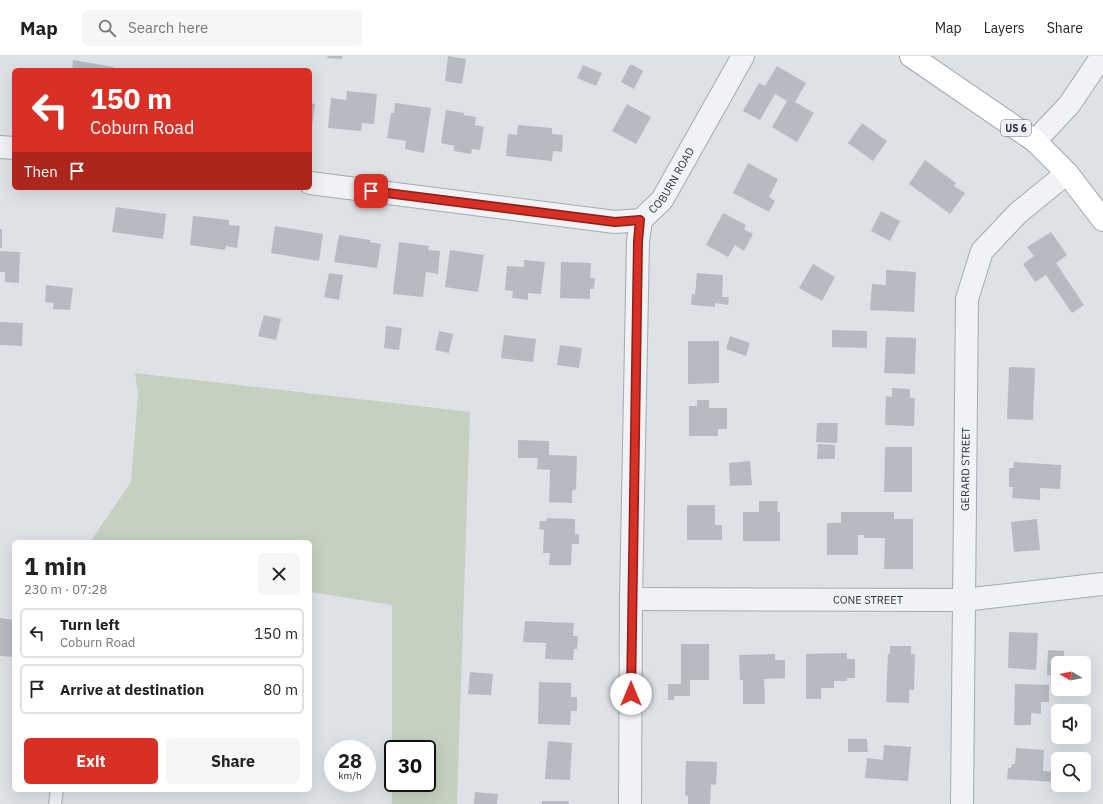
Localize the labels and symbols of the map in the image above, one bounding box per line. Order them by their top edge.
road number: US 6 [1001,120,1031,136]
street label: COBURN ROAD [645,145,697,216]
pin [354,174,388,208]
street label: GERARD STREET [958,426,973,511]
street label: CONE STREET [833,593,904,607]
north arrow [1051,656,1091,696]
position arrow [610,673,652,715]
speed limit sign: 30 [384,740,436,792]

